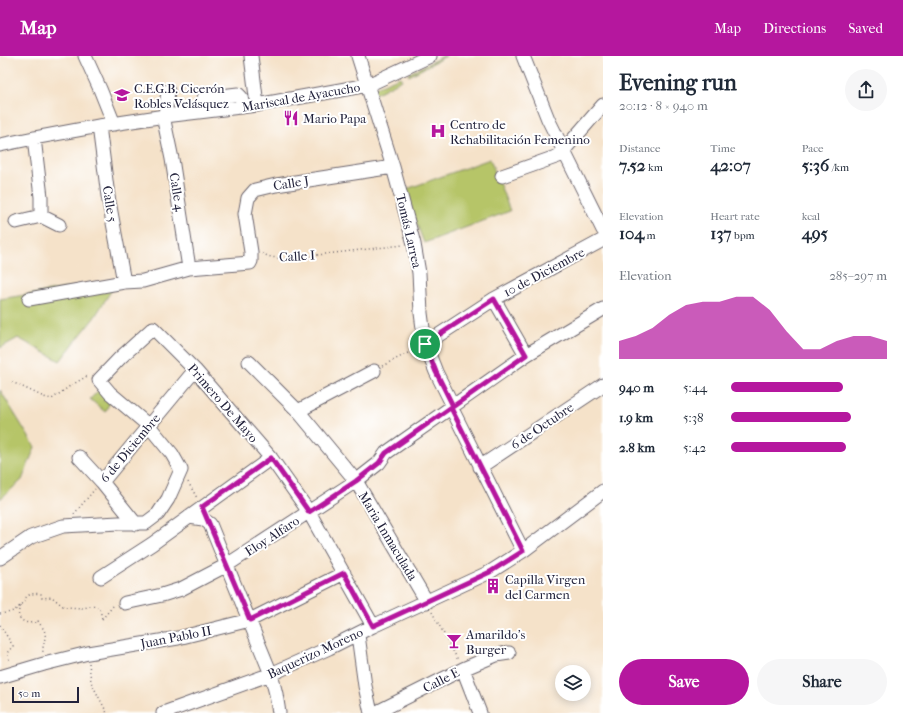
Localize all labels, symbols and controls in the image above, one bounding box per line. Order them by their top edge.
text: Map [20,17,56,39]
text: Map [714,20,741,37]
text: Directions [763,20,826,37]
text: Saved [848,20,883,37]
button: share [845,69,887,111]
text: Evening run [619,70,737,96]
street label: Mariscal de Ayacucho [241,79,362,115]
place label: C.E.G.B. Cicerón Robles Velásquez [134,81,229,111]
school or university icon: C.E.G.B. Cicerón Robles Velásquez [113,86,131,104]
text: 20:12 · 8 × 940 m [619,98,708,113]
restaurant icon: Mario Papa [282,109,300,127]
place label: Mario Papa [303,111,367,126]
place label: Centro de Rehabilitación Femenino [450,117,590,147]
hospital icon: Centro de Rehabilitación Femenino [429,122,447,140]
text: Distance [619,142,660,155]
text: Time [710,142,735,155]
text: Pace [802,142,824,155]
text: 7.52 [619,155,646,175]
text: 42:07 [710,155,751,175]
text: 5:36 [802,155,829,175]
text: km [646,161,663,174]
text: /km [829,161,849,174]
street label: Calle 4 [167,172,187,213]
street label: Calle J [272,173,310,193]
street label: Calle 5 [100,185,120,224]
street label: Tomás Larrea [393,192,425,271]
text: Elevation [619,210,663,223]
text: Heart rate [710,210,760,223]
text: kcal [802,210,820,223]
text: 104 [619,223,644,243]
text: 137 [710,223,732,243]
text: 495 [802,223,828,243]
text: m [644,229,656,242]
text: bpm [732,229,755,242]
street label: 10 de Diciembre [501,244,588,300]
street label: Calle I [279,248,315,264]
text: Elevation [619,268,672,283]
text: 285–297 m [829,268,887,283]
pin [408,327,442,361]
icon: arrive [414,333,436,355]
street label: Primero De Mayo [185,361,262,446]
text: 940 m [619,380,654,395]
text: 5:44 [683,380,707,395]
street label: 6 de Octubre [508,399,577,453]
street label: 6 de Diciembre [97,410,163,485]
text: 1.9 km [619,410,653,425]
text: 5:38 [683,410,704,425]
text: 2.8 km [619,440,655,455]
text: 5:42 [683,440,706,455]
street label: Maria Inmaculada [355,489,421,584]
street label: Eloy Alfaro [242,513,302,559]
place label: Capilla Virgen del Carmen [505,572,586,602]
building icon: Capilla Virgen del Carmen [484,577,502,595]
street label: Juan Pablo II [138,623,213,651]
street label: Baquerizo Moreno [265,624,365,682]
place label: Amarildo's Burger [465,627,525,657]
bar icon: Amarildo's Burger [445,632,463,650]
button: Save [619,659,749,705]
button: Share [757,659,887,705]
street label: Calle E [420,664,462,696]
map controls [555,665,591,701]
button: layers [555,665,591,701]
scale bar [12,685,79,704]
text: 50 m [18,687,40,700]

